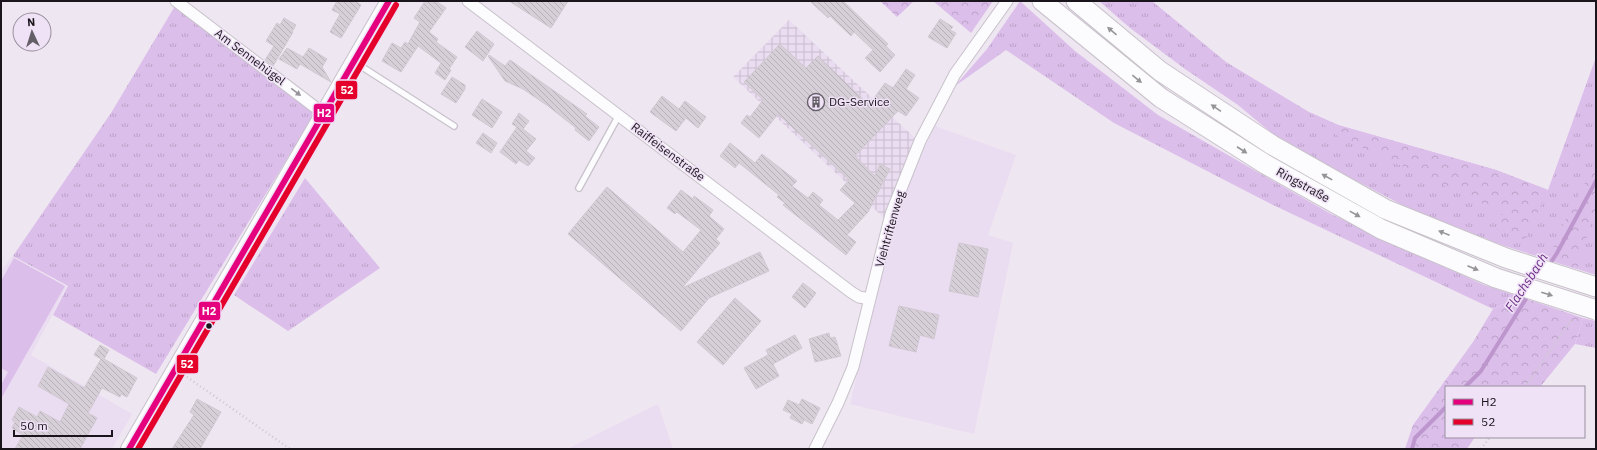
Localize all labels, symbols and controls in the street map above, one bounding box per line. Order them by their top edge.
north arrow [12,12,52,52]
text: N [27,15,36,29]
street label: Am Sennehügel [212,25,289,88]
one-way arrow [1106,26,1117,35]
one-way arrow [1132,75,1143,83]
line badge: 52 [335,80,358,100]
text: 52 [340,83,354,97]
one-way arrow [291,88,301,96]
building icon: DG-Service [806,92,826,112]
place label: DG-Service [829,94,890,109]
line badge: H2 [313,103,335,123]
one-way arrow [1211,104,1221,112]
text: H2 [317,106,332,120]
street label: Raiffeisenstraße [628,119,708,184]
one-way arrow [1237,146,1247,154]
street label: Ringstraße [1274,164,1333,206]
one-way arrow [1322,173,1333,180]
street label: Viehtriftenweg [871,188,908,269]
one-way arrow [1349,211,1361,218]
one-way arrow [1439,230,1450,236]
water label: Flachsbach [1501,250,1552,315]
one-way arrow [1468,265,1479,271]
one-way arrow [1541,291,1553,297]
line badge: H2 [198,301,221,321]
text: H2 [202,304,217,318]
unlabelled marker [204,321,214,331]
line badge: 52 [176,354,199,374]
text: 52 [180,357,194,371]
legend [1445,386,1585,438]
text: H2 [1481,394,1497,409]
scale bar [14,412,112,438]
text: 52 [1481,414,1495,429]
text: 50 m [20,418,48,433]

